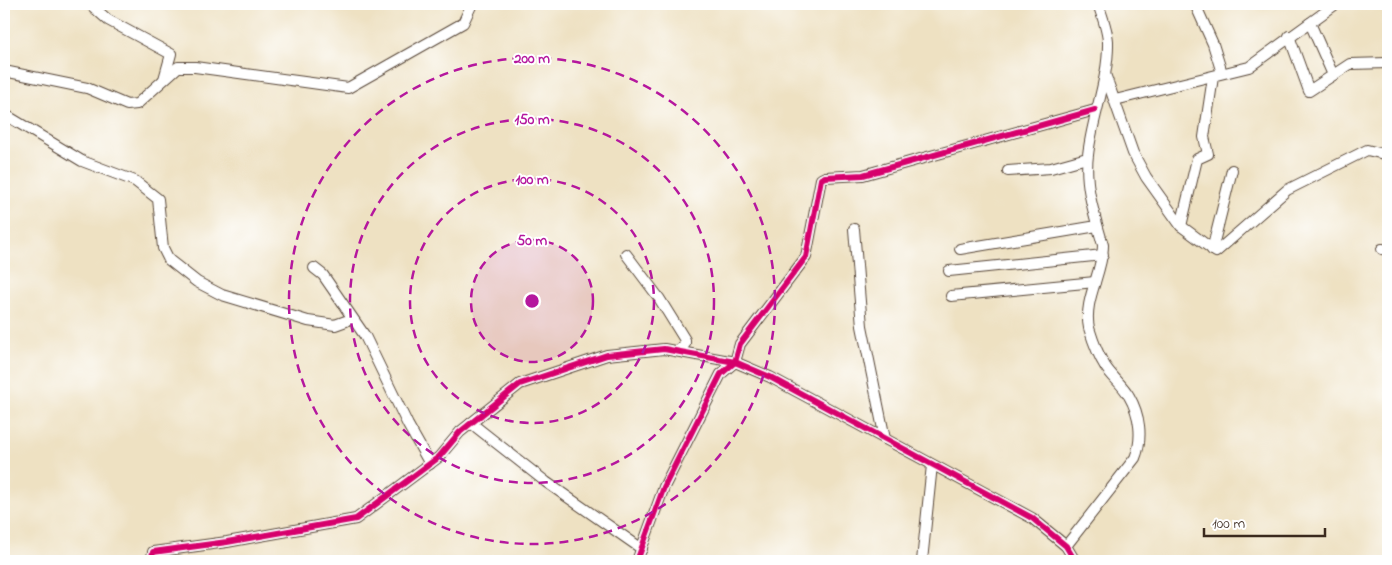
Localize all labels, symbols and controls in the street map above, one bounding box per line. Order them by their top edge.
text: 200 m [513,48,550,70]
text: 150 m [514,109,550,131]
text: 100 m [515,169,549,191]
text: 50 m [517,230,548,252]
centre of rings [523,292,541,310]
scale bar [1204,505,1326,537]
text: 100 m [1212,513,1245,535]

